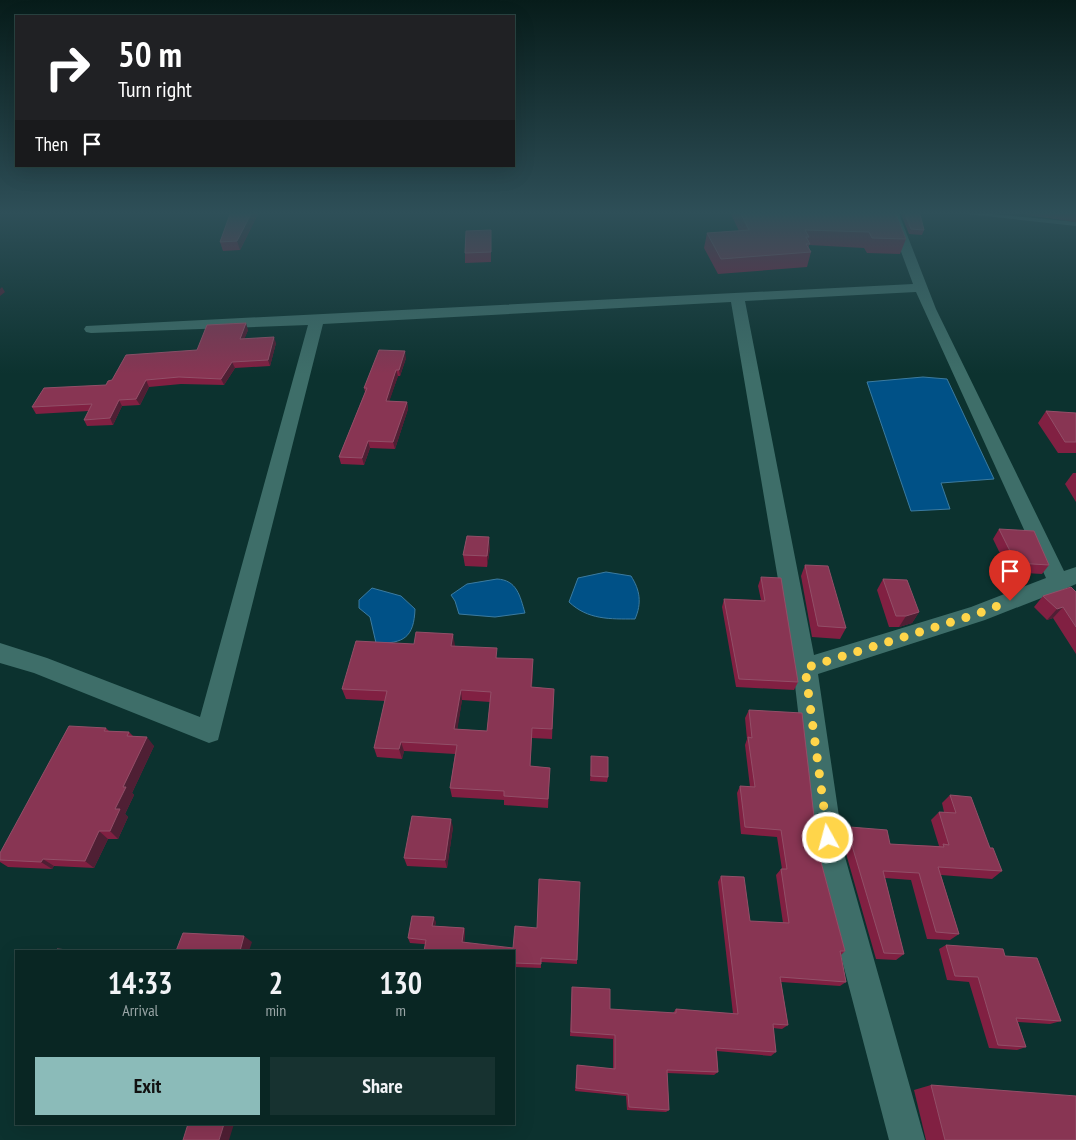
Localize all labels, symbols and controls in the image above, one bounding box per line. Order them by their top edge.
text: 50 m [118,31,182,77]
icon: right [35,35,100,100]
text: Turn right [118,75,192,103]
icon: arrive [78,130,106,158]
text: Then [35,132,68,156]
pin [989,550,1031,601]
icon: arrive [996,557,1024,585]
position arrow [801,811,853,863]
text: 14:33 [108,963,173,1002]
text: 2 [269,963,283,1002]
text: 130 [379,963,422,1002]
text: Arrival [122,1000,158,1020]
text: min [265,1000,286,1020]
text: m [395,1000,406,1020]
button: Exit [35,1057,260,1115]
button: Share [270,1057,495,1115]

